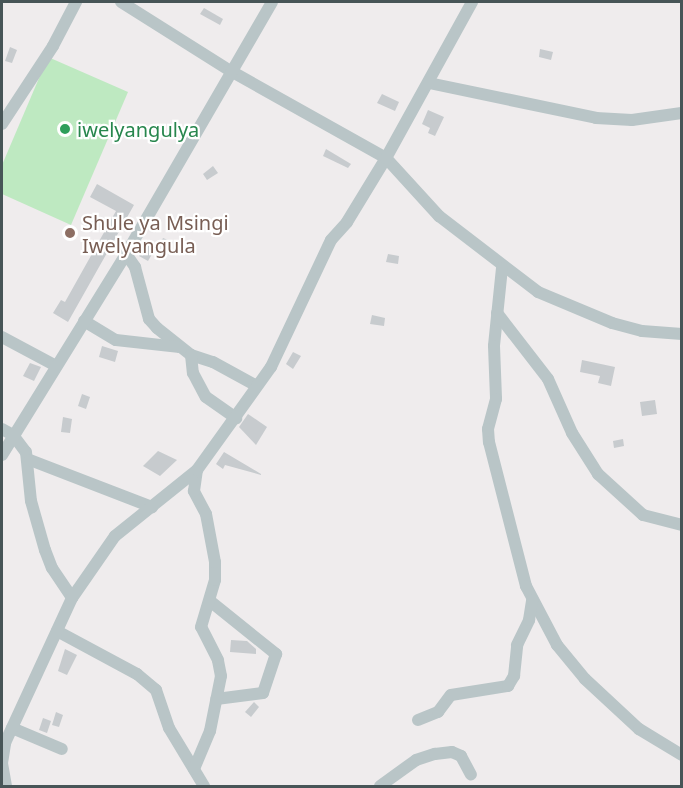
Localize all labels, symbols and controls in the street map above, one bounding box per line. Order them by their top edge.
place label: iwelyangulya [77,117,199,141]
marker: iwelyangulya [58,122,72,136]
place label: Shule ya Msingi Iwelyangula [82,210,229,257]
marker: Shule ya Msingi Iwelyangula [63,226,77,240]

